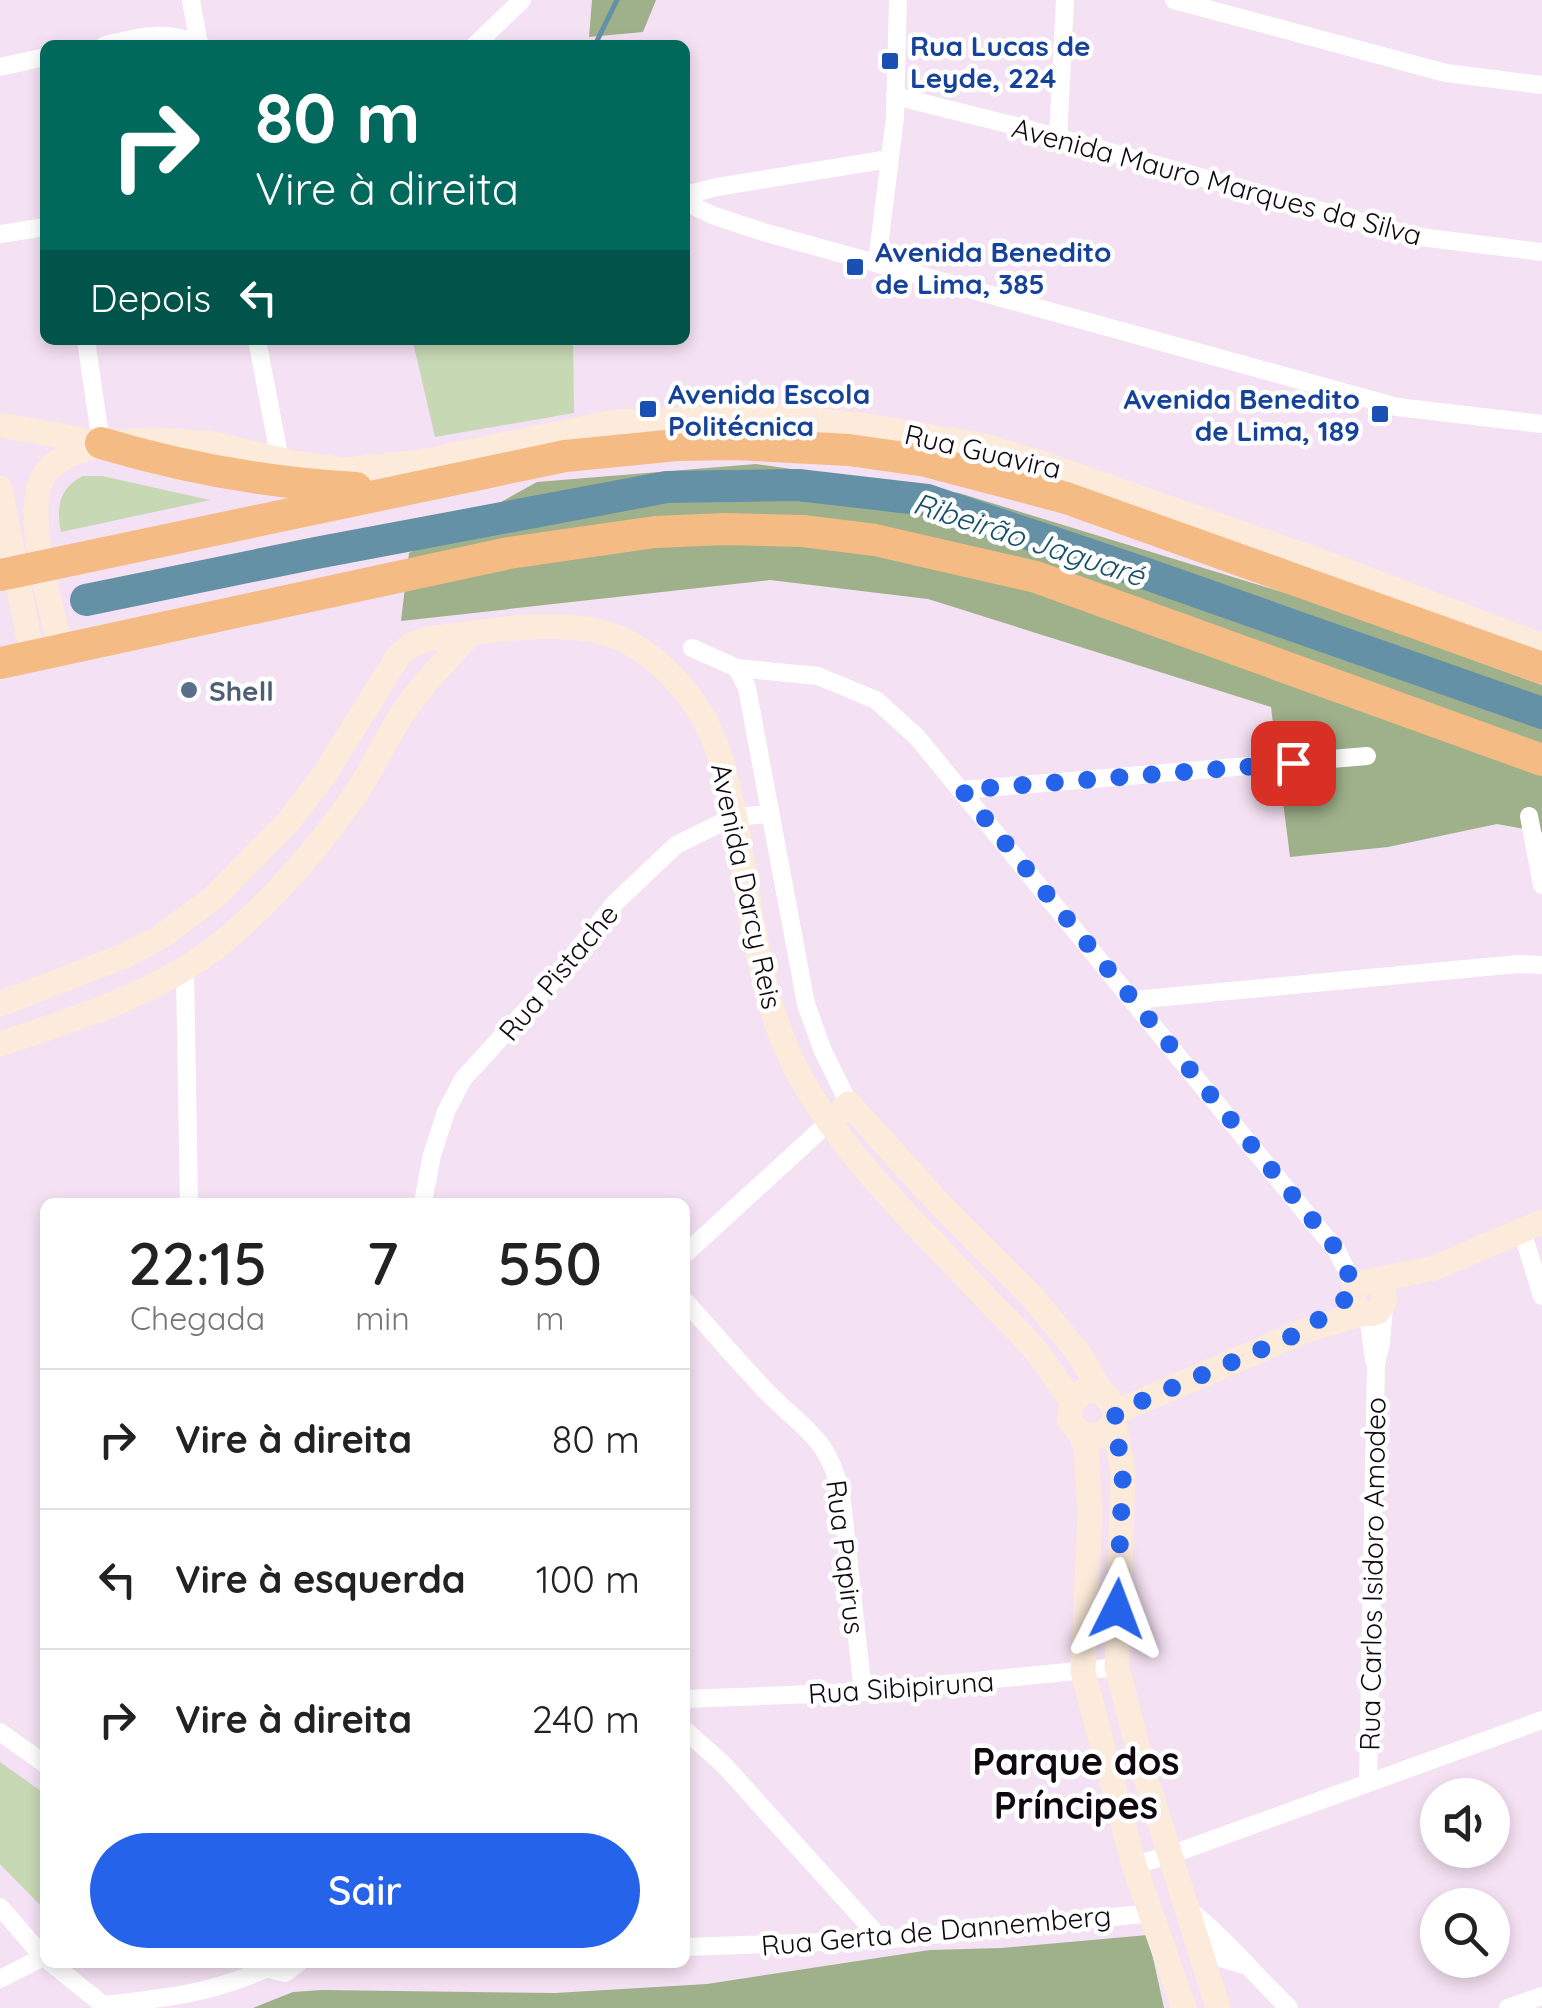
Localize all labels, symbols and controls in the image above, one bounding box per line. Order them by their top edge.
place label: Rua Lucas de Leyde, 224 [910,28,1091,95]
marker: Rua Lucas de Leyde, 224 [879,50,901,72]
text: 80 m [255,73,420,161]
icon: right [90,80,220,210]
street label: Avenida Mauro Marques da Silva [1008,109,1426,253]
text: Vire à direita [255,160,519,216]
place label: Avenida Benedito de Lima, 385 [875,234,1112,301]
marker: Avenida Benedito de Lima, 385 [844,256,866,278]
icon: left [231,270,286,325]
text: Depois [90,274,211,322]
place label: Avenida Escola Politécnica [668,376,870,443]
place label: Avenida Benedito de Lima, 189 [1123,381,1360,448]
marker: Avenida Escola Politécnica [637,398,659,420]
marker: Avenida Benedito de Lima, 189 [1369,403,1391,425]
street label: Rua Guavira [901,416,1065,486]
water label: Ribeirão Jaguaré [909,484,1150,595]
place label: Shell [209,673,274,708]
marker: Shell [178,679,200,701]
pin [1251,721,1336,806]
icon: arrive [1266,736,1321,791]
street label: Avenida Darcy Reis [704,760,790,1012]
street label: Rua Pistache [491,897,625,1047]
text: 22:15 [128,1225,267,1300]
text: 7 [366,1225,399,1300]
text: 550 [498,1225,602,1300]
text: Chegada [130,1298,265,1338]
text: min [355,1298,410,1338]
text: m [535,1298,564,1338]
street label: Rua Carlos Isidoro Amodeo [1351,1397,1393,1751]
icon: right [90,1412,145,1467]
text: Vire à direita [175,1415,412,1463]
text: 80 m [552,1415,640,1463]
street label: Rua Papirus [819,1478,873,1636]
icon: left [90,1552,145,1607]
text: Vire à esquerda [175,1555,466,1603]
text: 100 m [536,1555,640,1603]
position arrow [1065,1557,1169,1661]
street label: Rua Sibipiruna [807,1663,995,1711]
icon: right [90,1692,145,1747]
text: Vire à direita [175,1695,412,1743]
text: 240 m [532,1695,640,1743]
district label: Parque dos Príncipes [972,1737,1180,1829]
map controls [1420,1778,1510,1978]
button: sound [1420,1778,1510,1868]
button: Sair [90,1833,640,1948]
button: search [1420,1888,1510,1978]
street label: Rua Gerta de Dannemberg [760,1897,1112,1963]

